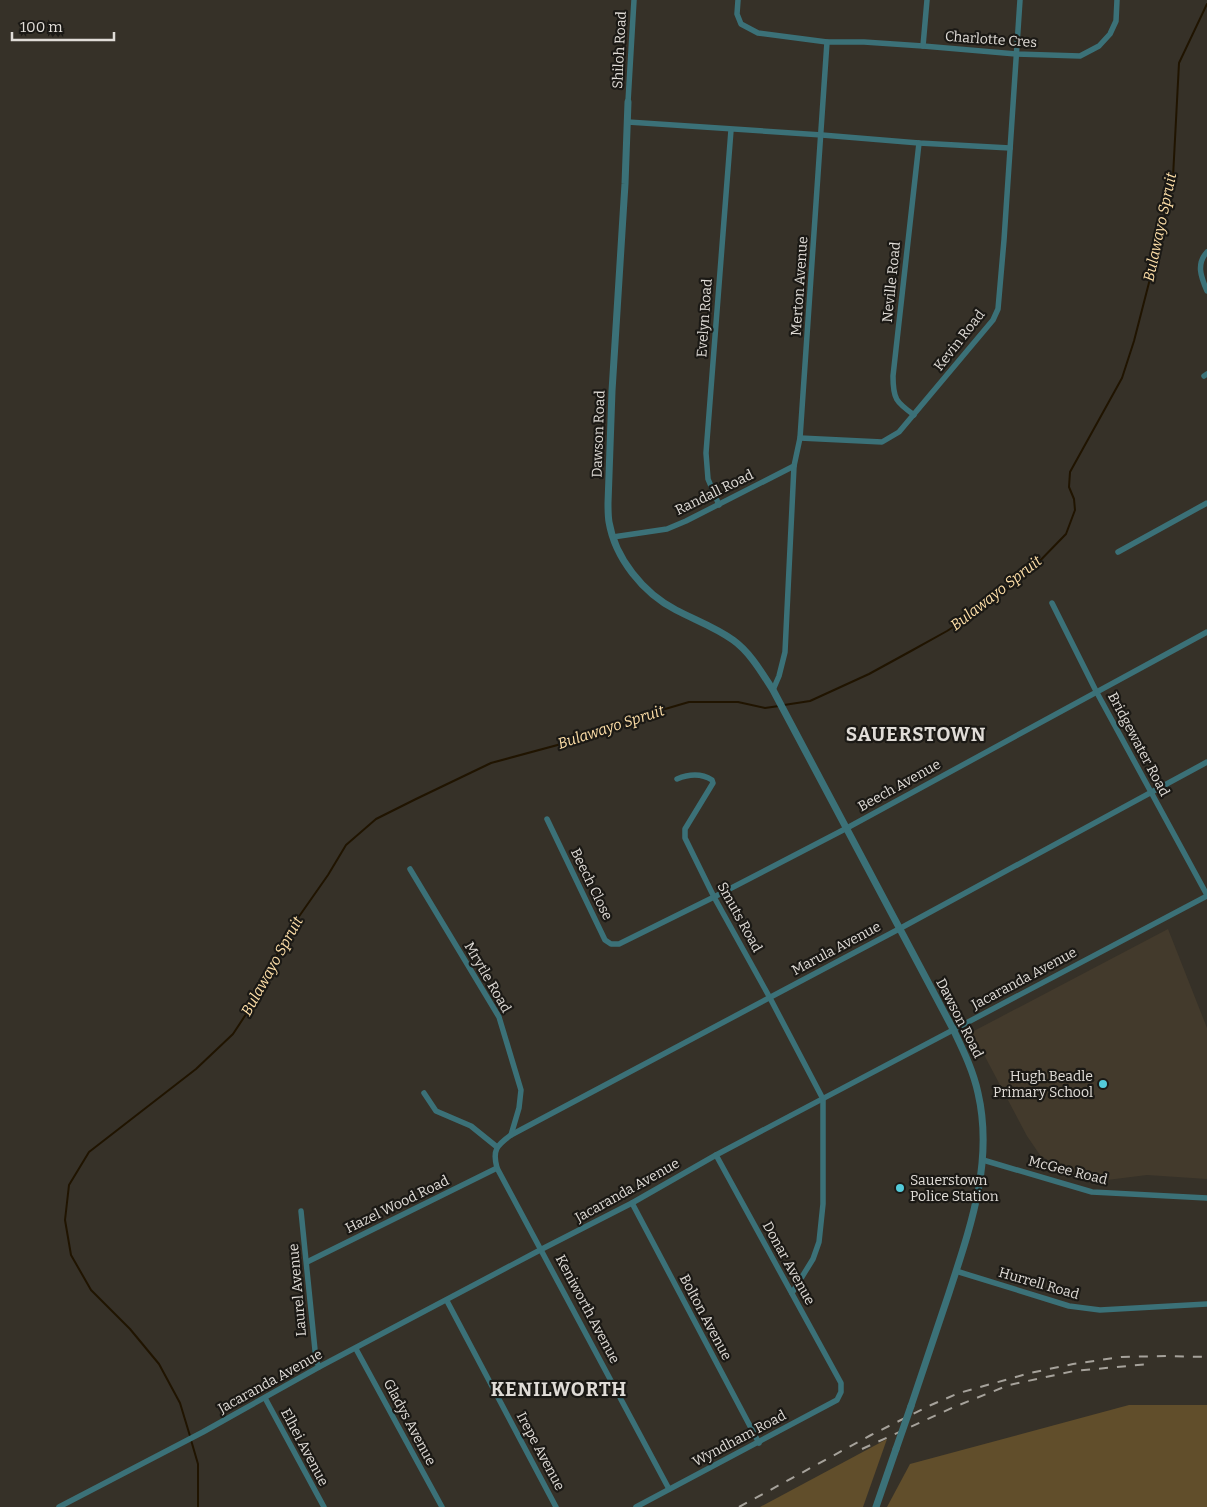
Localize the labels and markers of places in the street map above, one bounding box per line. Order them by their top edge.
place label: Hugh Beadle Primary School [993,1068,1093,1101]
marker: Hugh Beadle Primary School [1097,1078,1109,1090]
place label: Sauerstown Police Station [910,1172,999,1205]
marker: Sauerstown Police Station [894,1182,906,1194]

